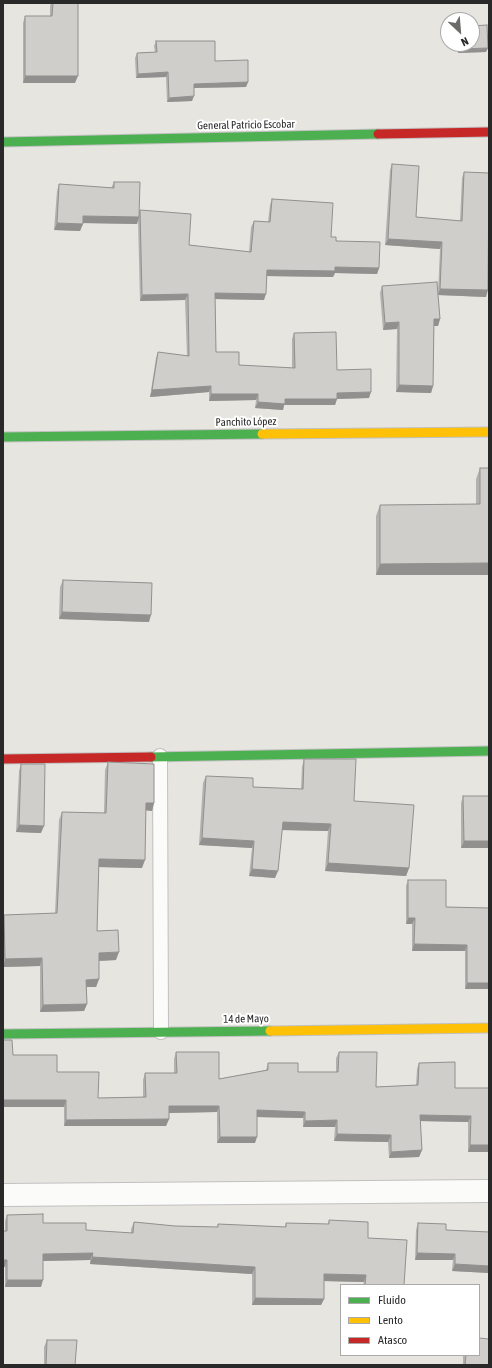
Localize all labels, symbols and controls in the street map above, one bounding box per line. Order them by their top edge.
north arrow [440,12,480,52]
text: N [459,35,470,49]
street label: General Patricio Escobar [197,118,295,132]
street label: Panchito López [215,415,277,429]
street label: 14 de Mayo [223,1012,269,1026]
legend [340,1284,480,1356]
text: Fluido [378,1293,406,1307]
text: Lento [378,1313,403,1327]
text: Atasco [378,1333,407,1347]

